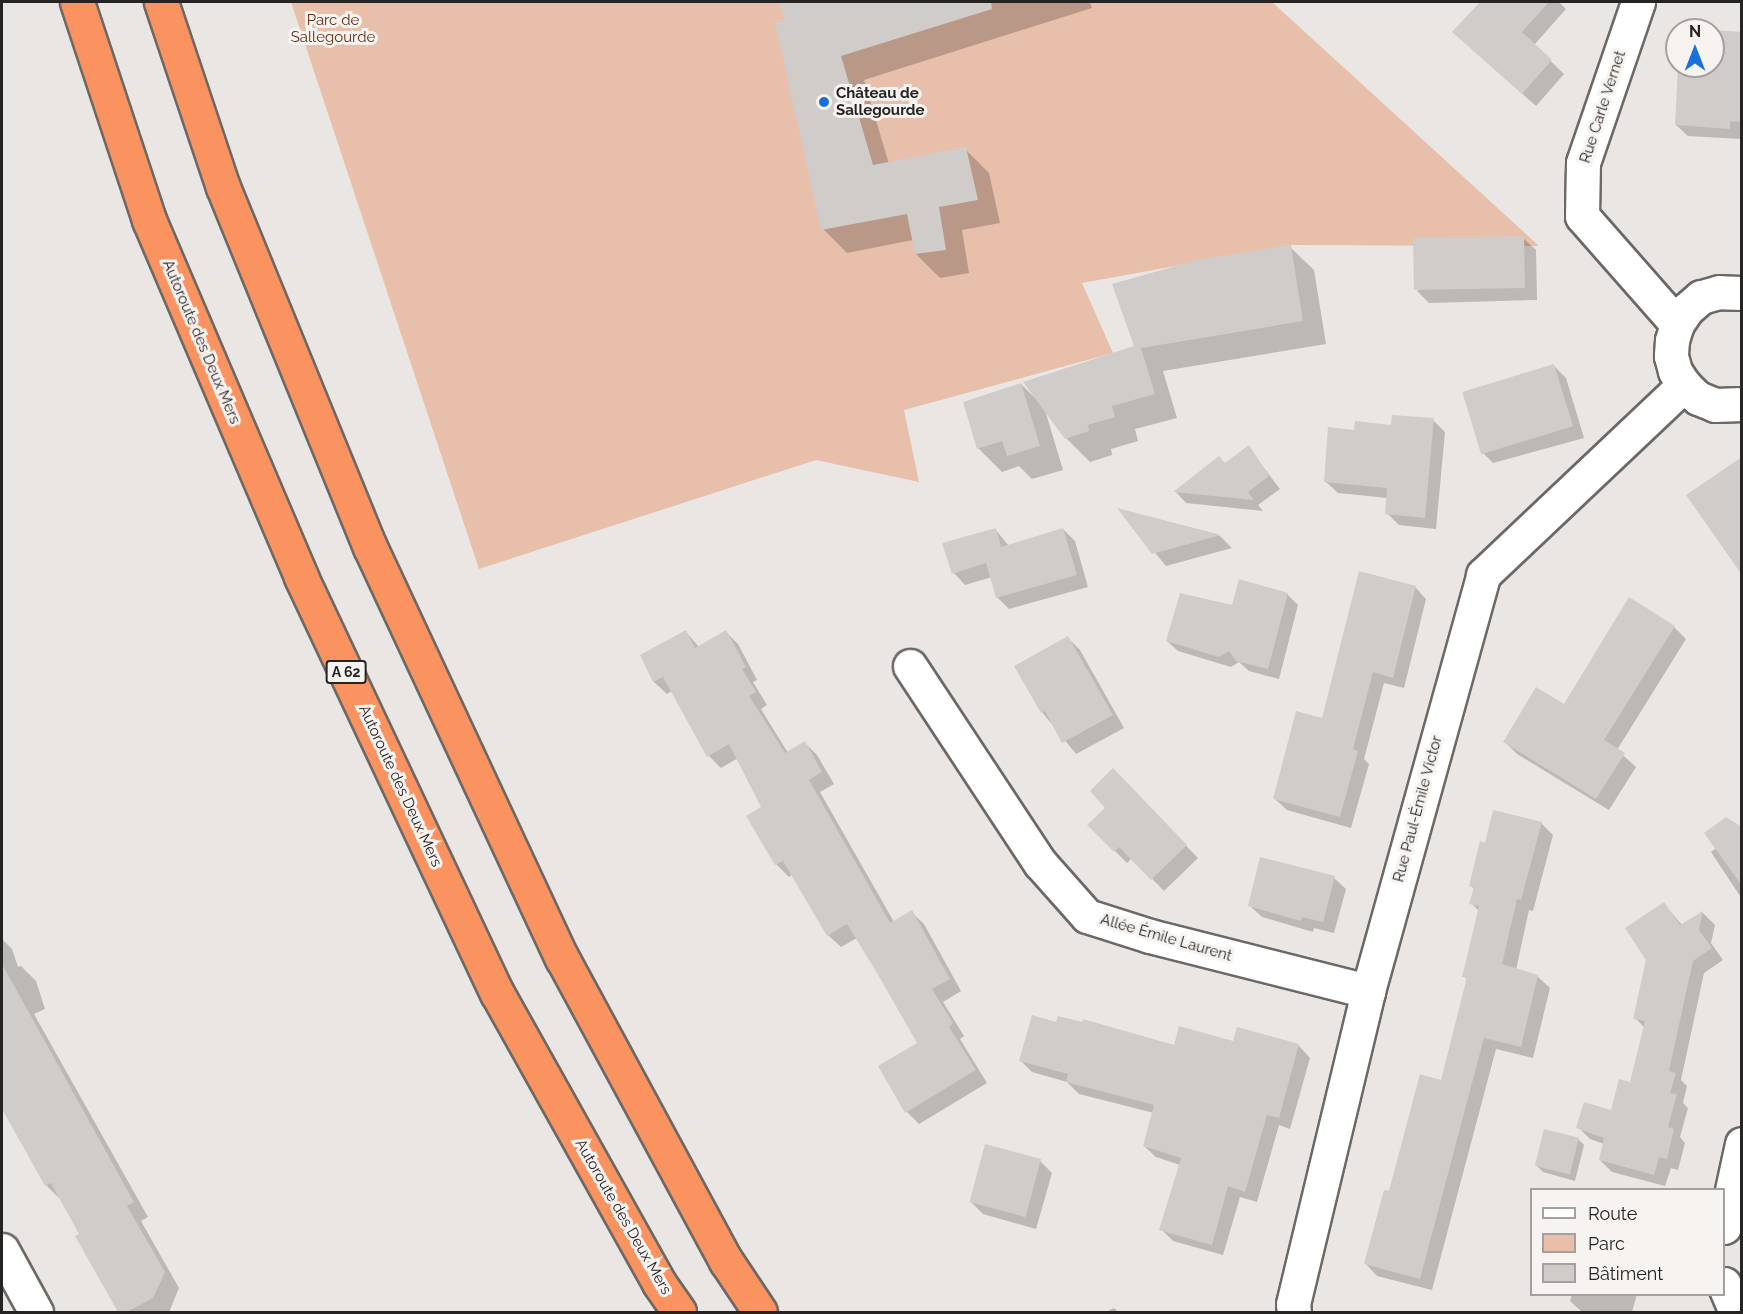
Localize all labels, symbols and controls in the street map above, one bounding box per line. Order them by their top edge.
park label: Parc de Sallegourde [291,11,375,46]
north arrow [1665,18,1725,78]
text: N [1689,22,1701,41]
street label: Rue Carle Vernet [1576,48,1630,166]
place label: Château de Sallegourde [836,84,925,119]
marker: Château de Sallegourde [817,95,831,109]
street label: Autoroute des Deux Mers [158,257,244,427]
road number: A 62 [325,661,367,683]
street label: Autoroute des Deux Mers [355,702,445,870]
street label: Rue Paul-Émile Victor [1390,734,1446,884]
street label: Allée Émile Laurent [1098,911,1234,965]
street label: Autoroute des Deux Mers [571,1136,675,1298]
legend [1530,1188,1725,1296]
text: Route [1588,1203,1637,1224]
text: Parc [1588,1233,1625,1254]
text: Bâtiment [1588,1263,1663,1284]

